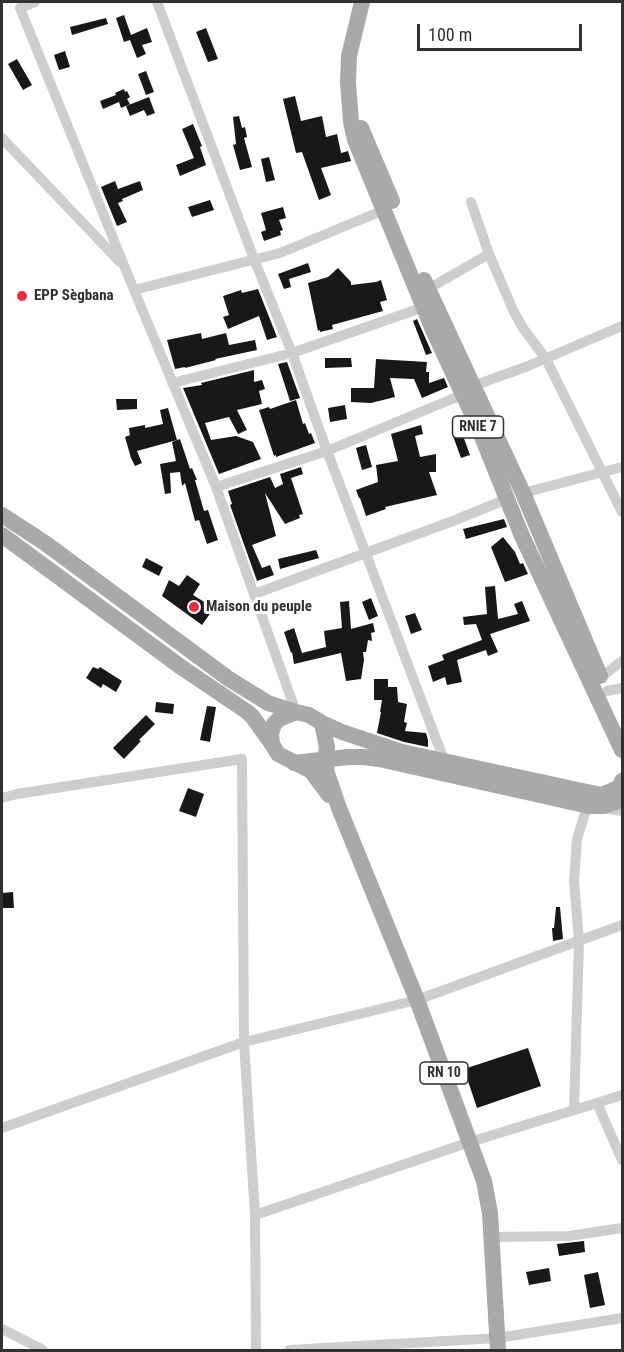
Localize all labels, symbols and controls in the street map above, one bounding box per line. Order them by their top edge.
scale bar [420,12,585,50]
text: 100 m [428,24,472,45]
place label: EPP Sègbana [34,287,114,305]
marker: EPP Sègbana [15,289,29,303]
road number: RNIE 7 [452,416,504,438]
place label: Maison du peuple [206,598,312,616]
marker: Maison du peuple [187,600,201,614]
road number: RN 10 [420,1062,468,1084]

